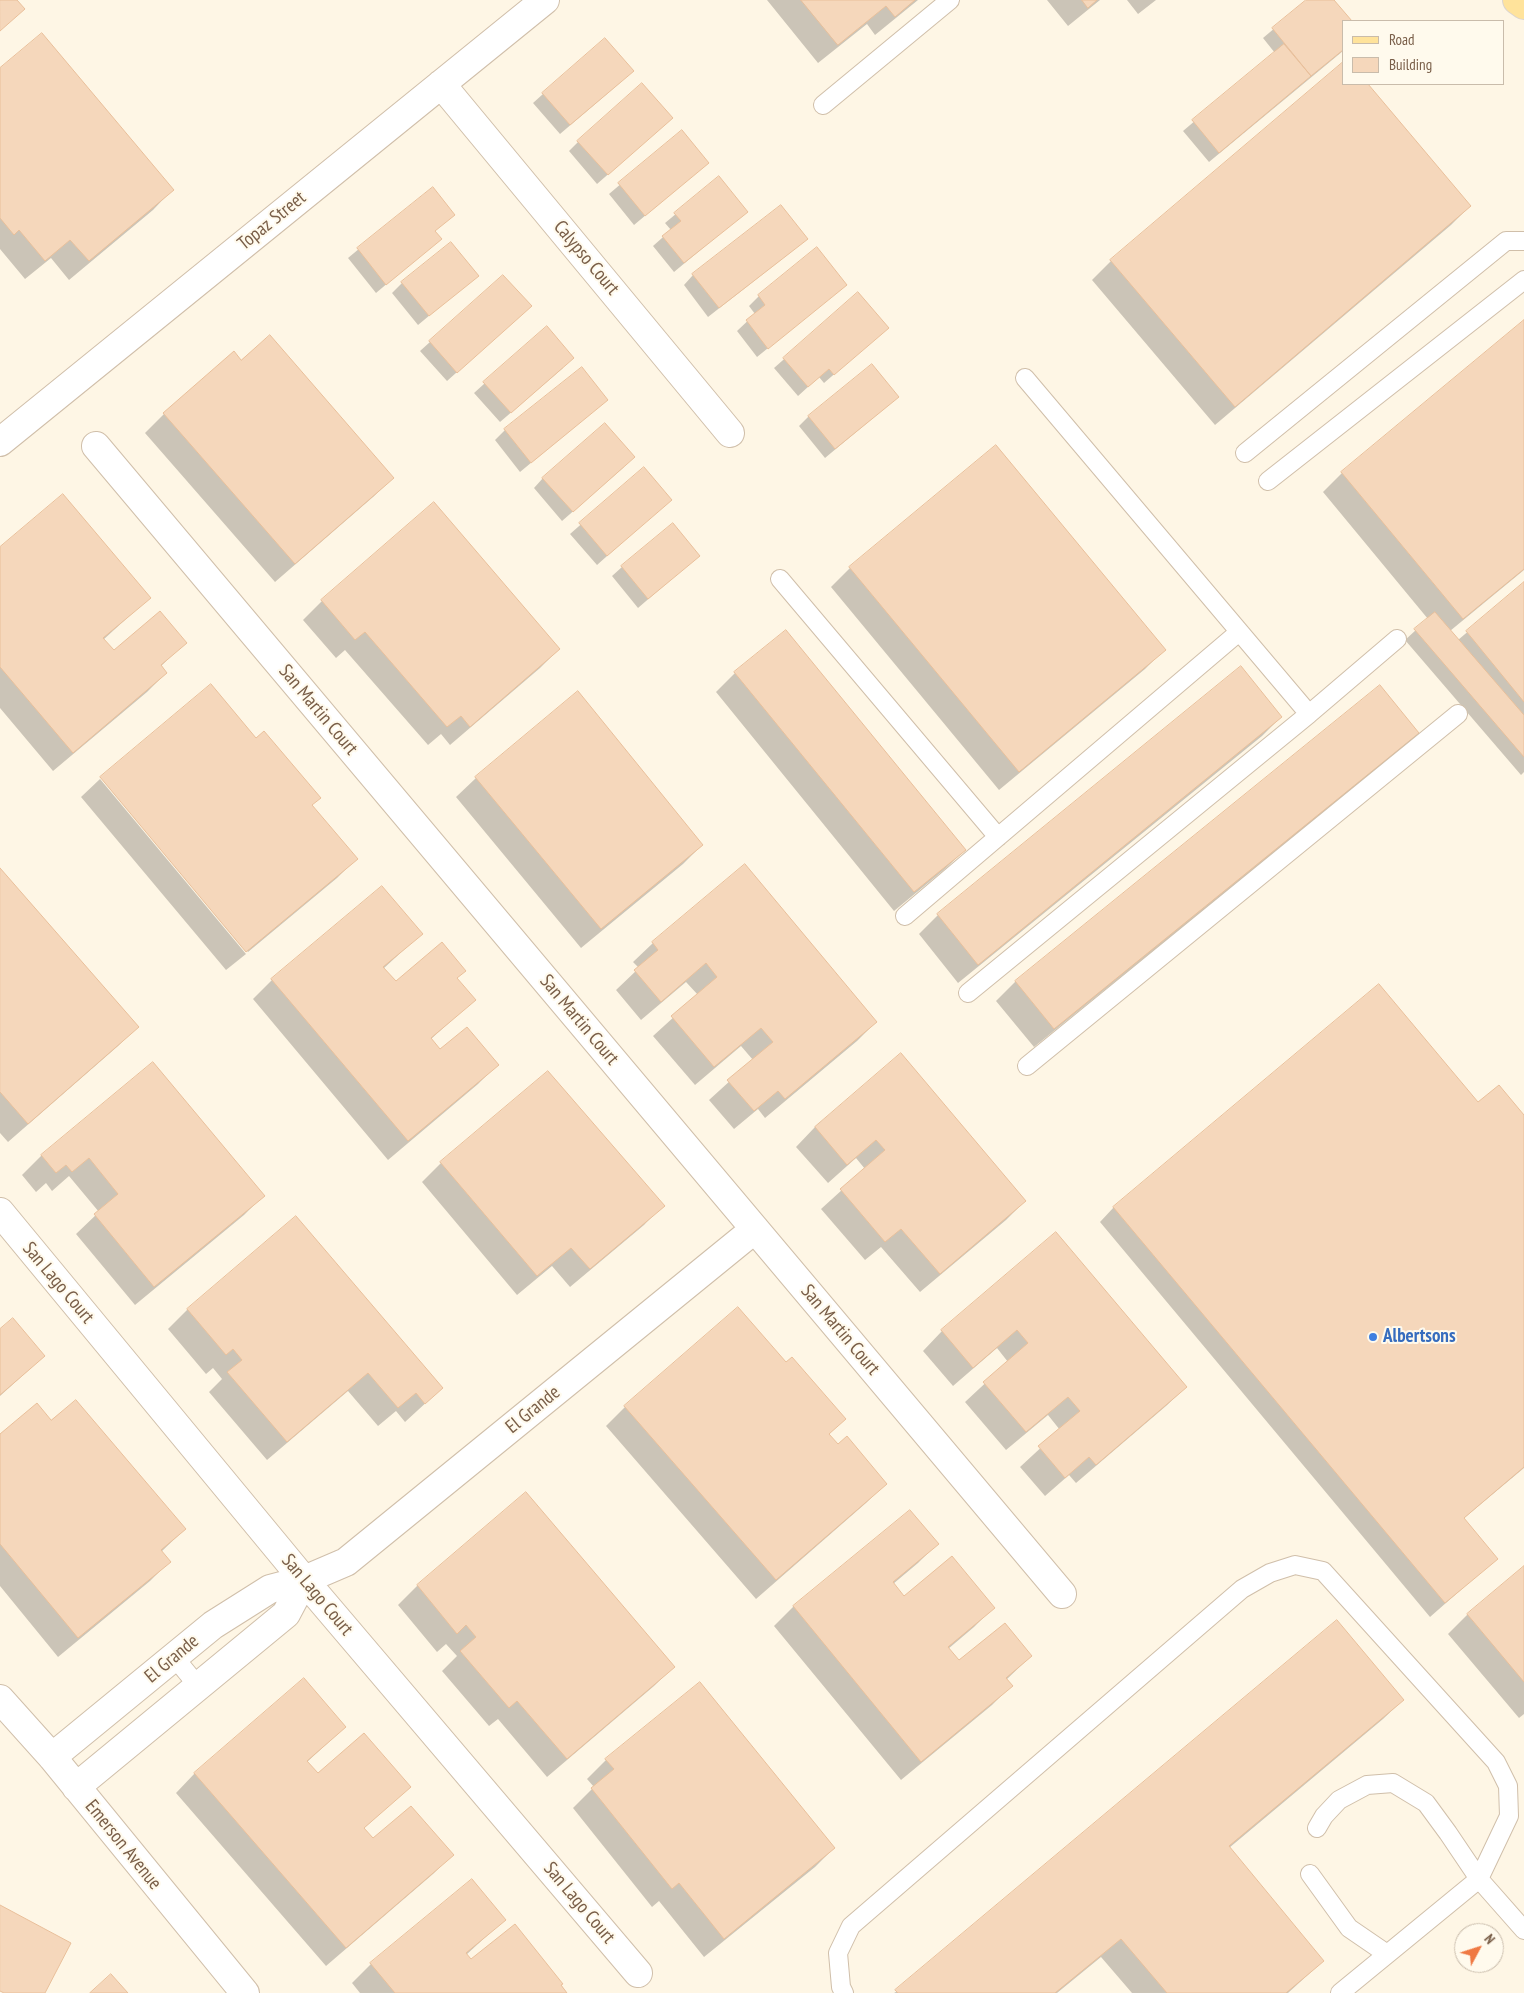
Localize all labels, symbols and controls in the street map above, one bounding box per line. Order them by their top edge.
legend [1342,20,1504,85]
text: Road [1389,30,1415,49]
text: Building [1389,55,1432,74]
street label: Topaz Street [233,187,311,255]
street label: Calypso Court [548,216,624,300]
street label: San Martin Court [274,660,362,760]
street label: San Martin Court [535,970,623,1070]
street label: San Lago Court [17,1238,99,1328]
street label: San Martin Court [796,1280,884,1380]
place label: Albertsons [1383,1326,1456,1348]
marker: Albertsons [1367,1331,1379,1343]
street label: El Grande [501,1381,565,1439]
street label: San Lago Court [276,1550,358,1640]
street label: El Grande [140,1630,204,1688]
street label: Emerson Avenue [80,1796,166,1894]
street label: San Lago Court [538,1858,620,1948]
north arrow [1454,1923,1504,1973]
text: N [1480,1930,1499,1948]

